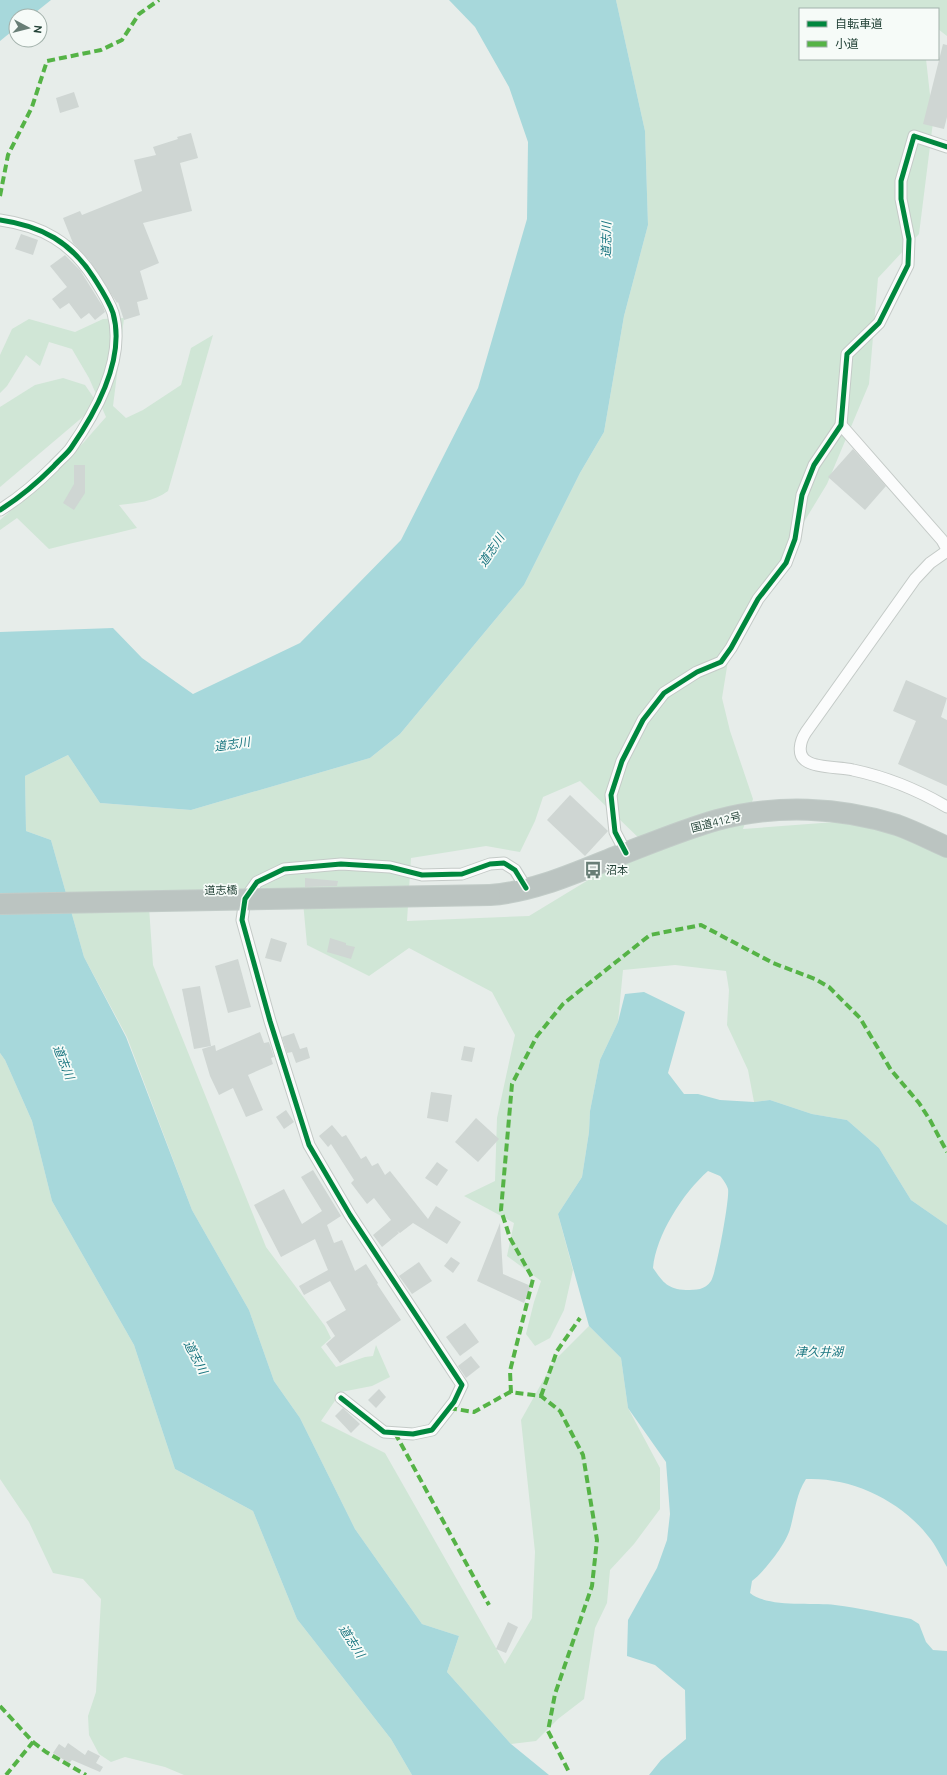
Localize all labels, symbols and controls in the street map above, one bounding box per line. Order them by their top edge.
north arrow [8,8,48,48]
legend [799,8,939,60]
text: 自転車道 [835,17,883,30]
text: N [31,24,44,34]
text: 小道 [835,37,859,50]
water label: 道志川 [599,220,613,258]
water label: 道志川 [476,530,508,569]
water label: 道志川 [213,735,253,753]
street label: 国道412号 [690,810,742,834]
bus stop icon: 沼本 [583,860,603,880]
place label: 沼本 [606,864,628,876]
street label: 道志橋 [204,884,238,896]
water label: 道志川 [51,1043,78,1083]
water label: 道志川 [182,1338,211,1378]
water label: 津久井湖 [795,1345,845,1358]
water label: 道志川 [337,1622,368,1661]

